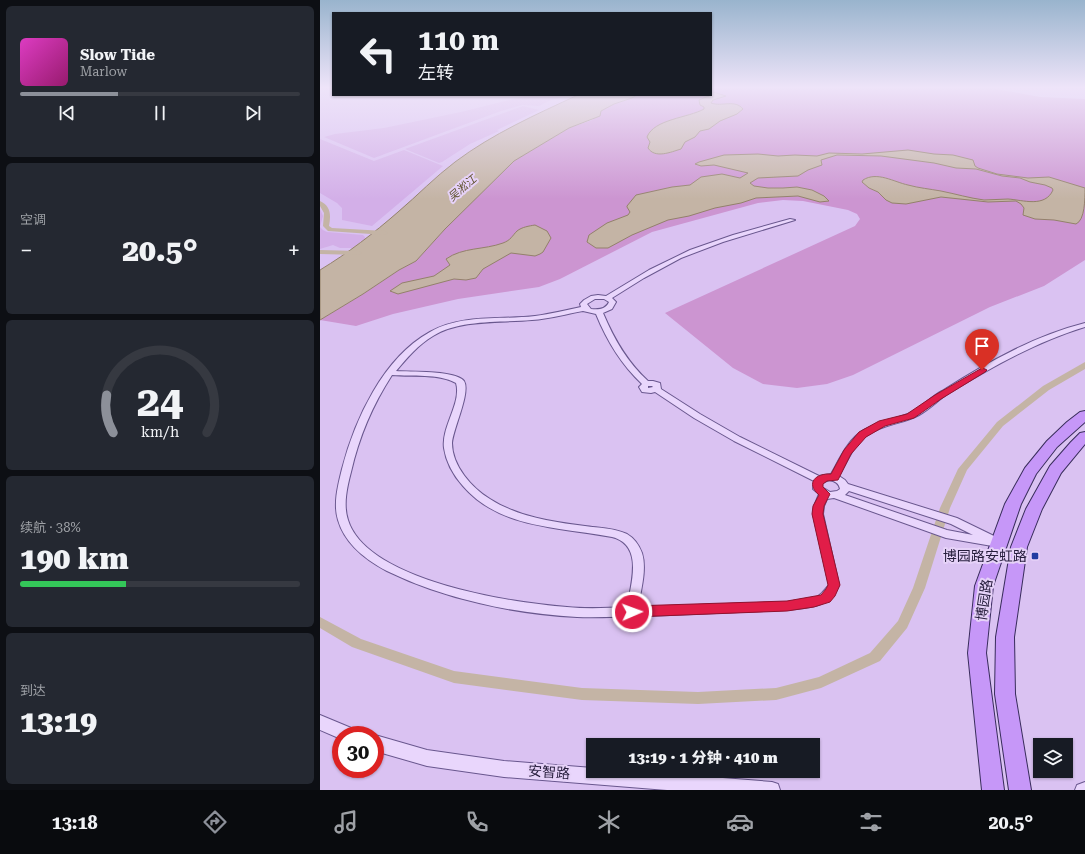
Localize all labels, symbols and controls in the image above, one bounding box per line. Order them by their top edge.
text: 110 m [418,24,499,57]
icon: left [352,28,404,80]
text: Slow Tide [80,46,155,64]
text: 左转 [418,62,454,83]
text: Marlow [80,64,127,79]
icon: previous [56,102,78,124]
icon: pause [149,102,171,124]
icon: next [242,102,264,124]
water label: 吴淞江 [446,172,480,204]
text: 空调 [20,212,46,227]
text: 20.5° [122,233,198,268]
text: − [20,238,32,263]
text: + [288,238,300,263]
pin [965,329,999,370]
icon: arrive [971,335,993,357]
text: 24 [137,377,183,426]
text: km/h [141,424,179,440]
text: 续航 · 38% [20,520,81,535]
text: 190 km [20,541,129,576]
place label: 博园路安虹路 [943,548,1027,564]
marker: 博园路安虹路 [1030,551,1040,561]
street label: 博园路 [973,578,995,622]
position arrow [611,591,653,633]
text: 到达 [20,683,46,698]
text: 13:19 [20,704,97,739]
speed limit sign: 30 [332,726,384,778]
map controls [1033,738,1073,778]
button: layers [1033,738,1073,778]
text: 13:19 · 1 分钟 · 410 m [628,749,778,767]
street label: 安智路 [527,763,571,781]
icon: directions [201,808,229,836]
icon: music [332,808,360,836]
icon: phone [463,808,491,836]
icon: climate [595,808,623,836]
icon: car [726,808,754,836]
icon: filters [857,808,885,836]
text: 13:18 [52,812,98,833]
text: 20.5° [988,812,1033,833]

